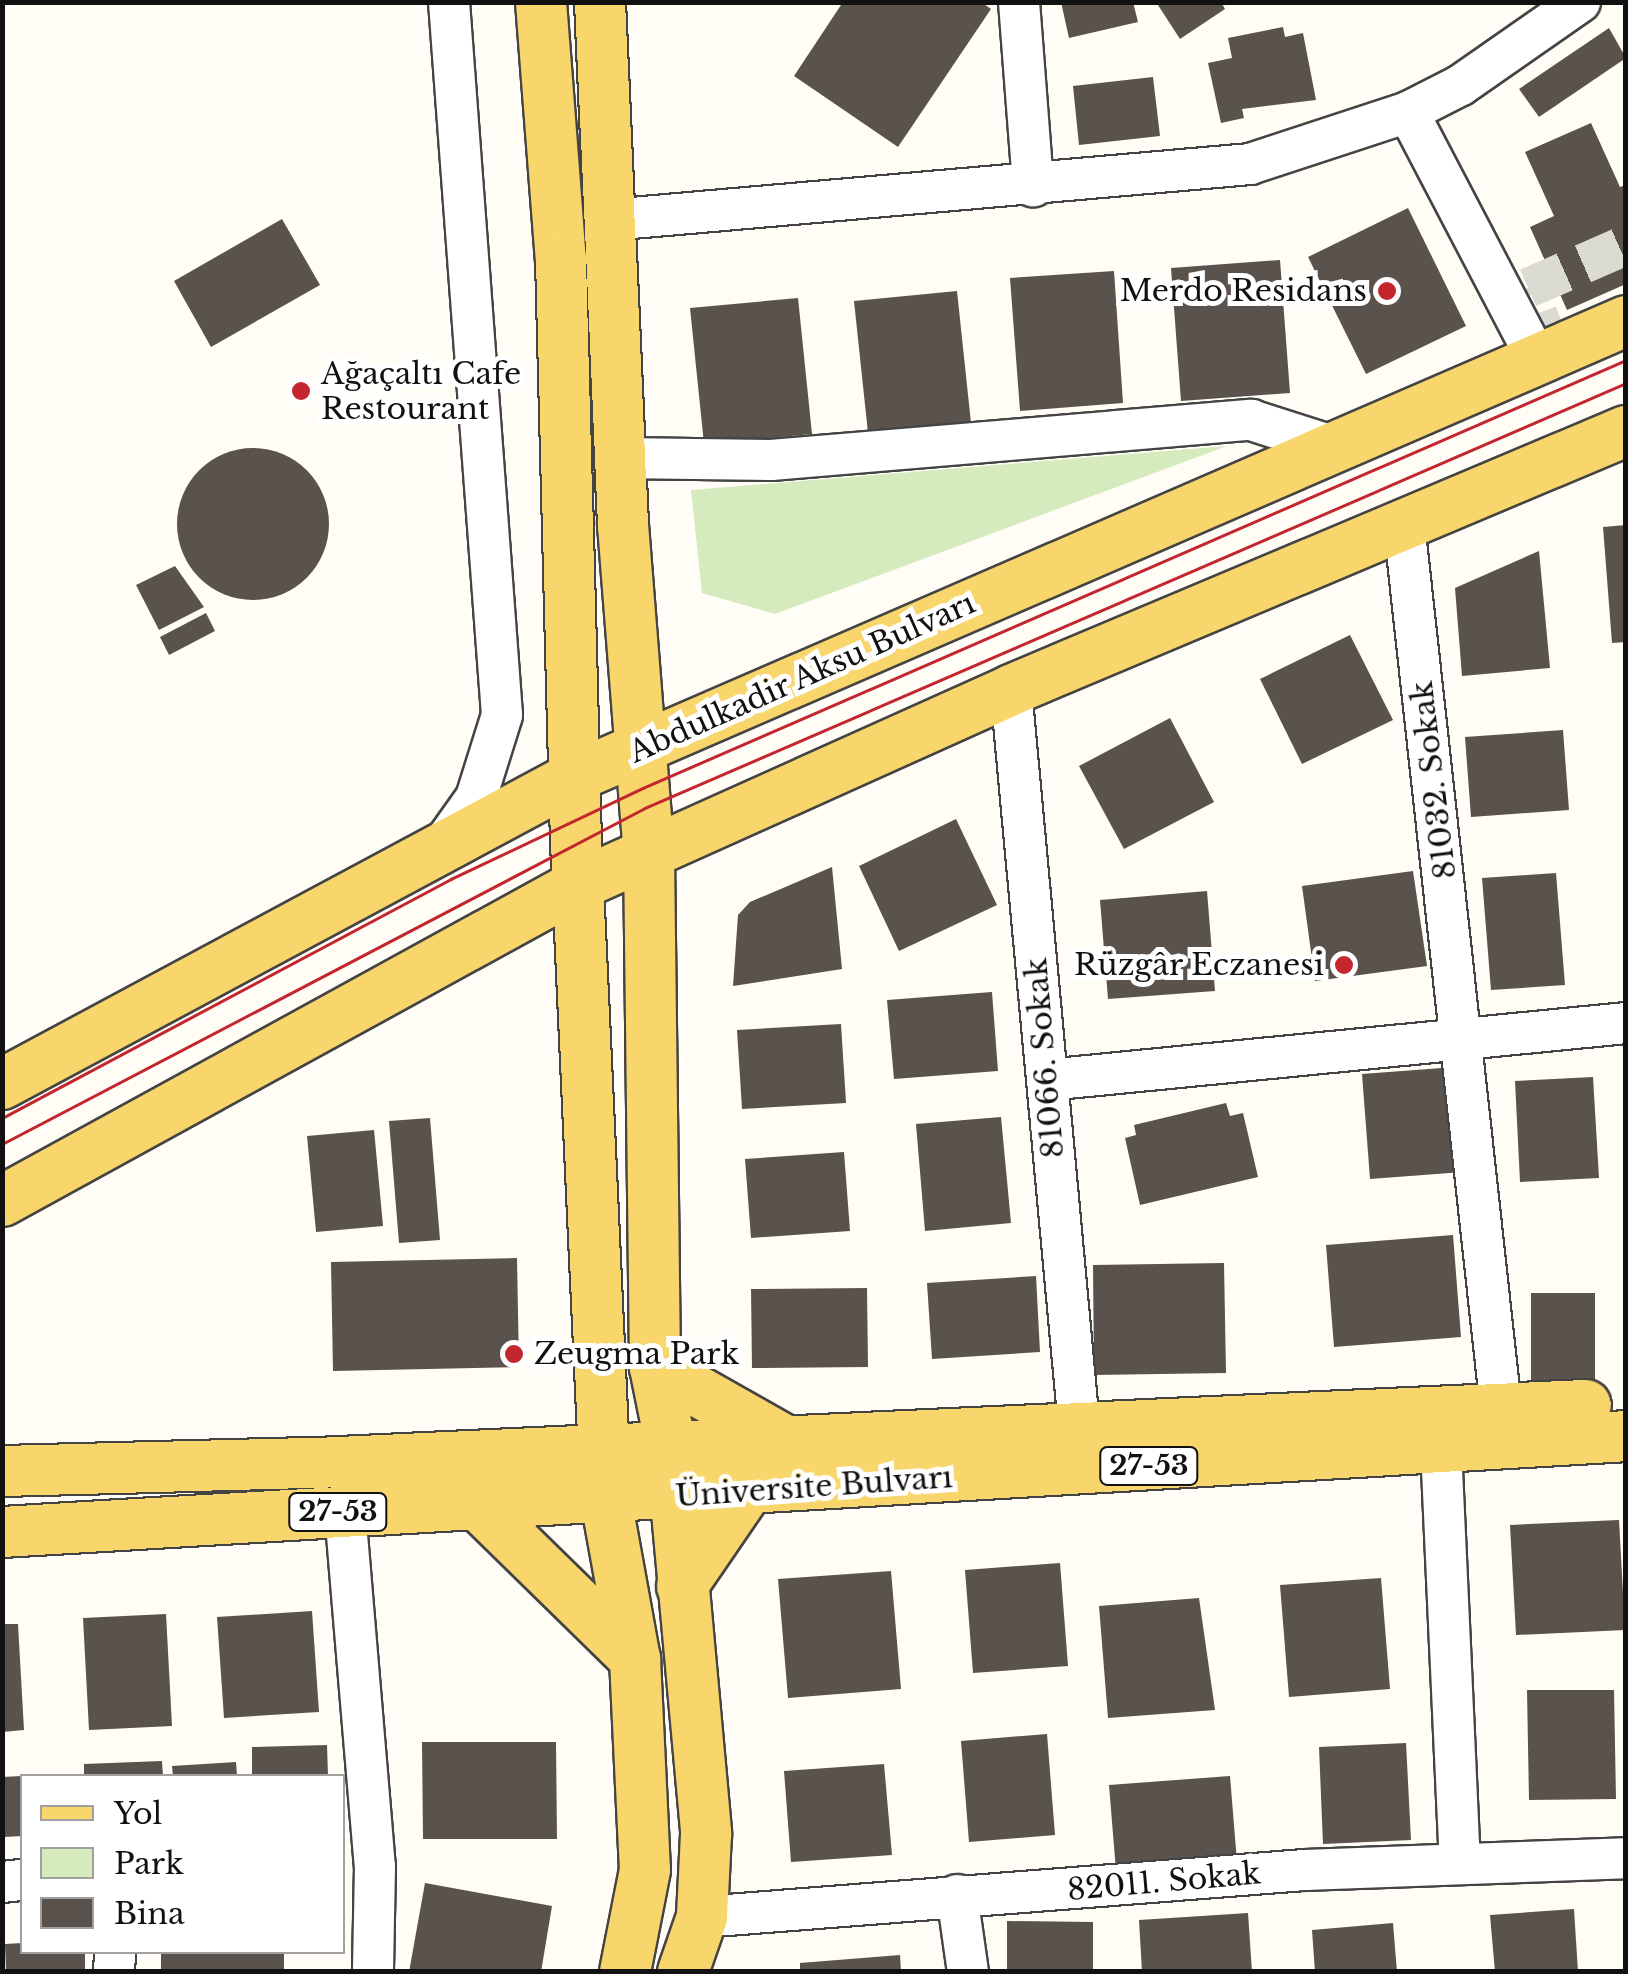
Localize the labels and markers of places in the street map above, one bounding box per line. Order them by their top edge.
place label: Merdo Residans [1120,273,1367,309]
marker: Merdo Residans [1376,280,1398,302]
place label: Ağaçaltı Cafe Restourant [321,356,521,426]
marker: Ağaçaltı Cafe Restourant [290,380,312,402]
place label: Rüzgâr Eczanesi [1073,947,1324,983]
marker: Rüzgâr Eczanesi [1333,954,1355,976]
place label: Zeugma Park [534,1336,739,1372]
marker: Zeugma Park [503,1343,525,1365]

